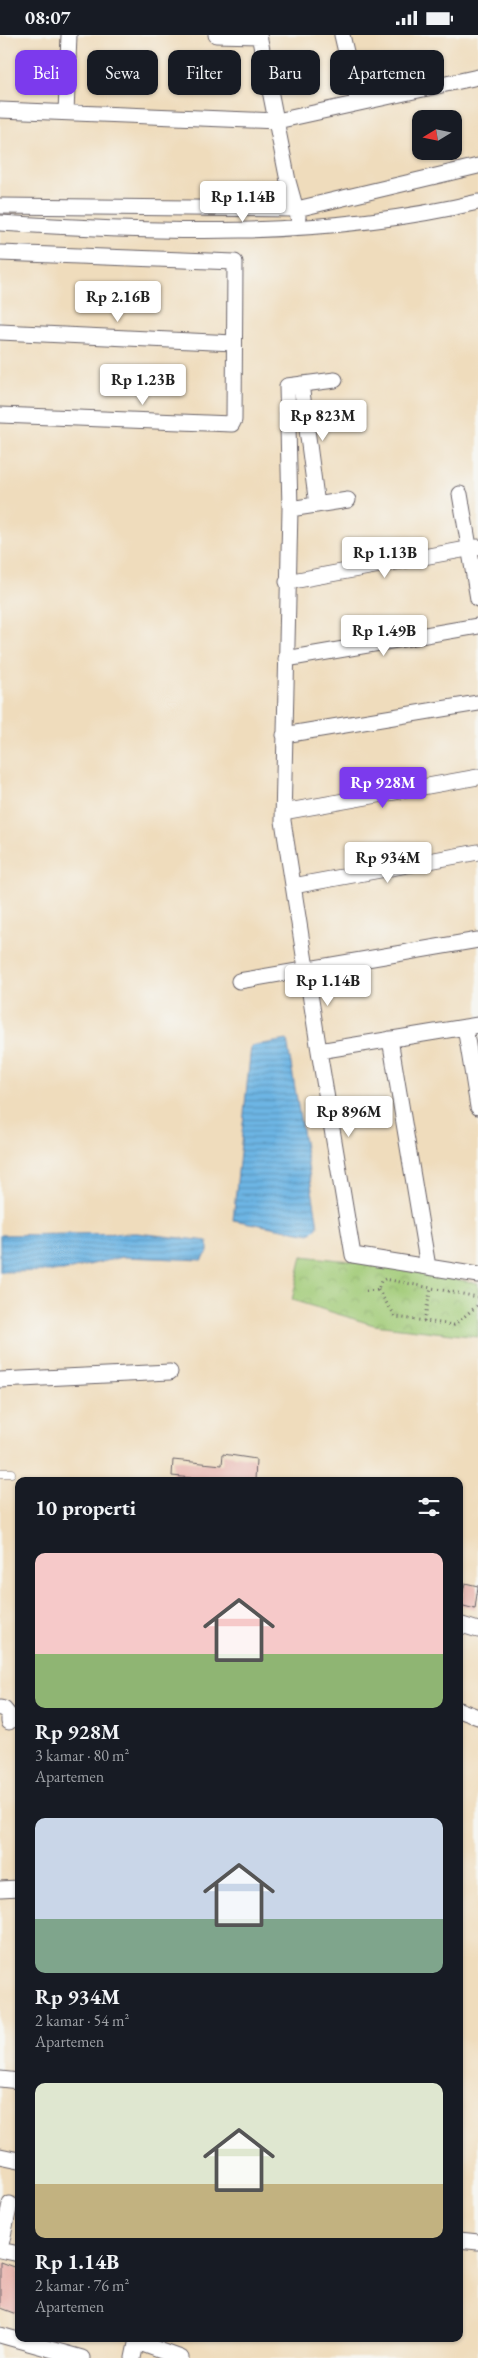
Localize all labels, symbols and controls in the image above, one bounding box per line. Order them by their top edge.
text: 08:07 [25,5,71,30]
chip: Beli [15,50,77,95]
chip: Sewa [87,50,158,95]
chip: Filter [168,50,241,95]
chip: Baru [251,50,320,95]
chip: Apartemen [330,50,444,95]
north arrow [412,110,462,160]
map controls [412,110,462,160]
pin: Rp 1.14B [191,181,295,223]
text: Rp 1.14B [211,186,275,207]
pin: Rp 2.16B [66,281,170,323]
text: Rp 2.16B [86,286,150,307]
pin: Rp 1.23B [91,363,195,406]
text: Rp 1.23B [111,369,175,390]
pin: Rp 823M [277,399,369,442]
text: Rp 823M [291,405,355,426]
pin: Rp 1.13B [333,537,437,579]
text: Rp 1.13B [353,542,417,563]
pin: Rp 1.49B [332,615,436,657]
text: Rp 1.49B [352,620,416,641]
pin: Rp 928M [337,767,429,809]
text: Rp 928M [351,772,415,793]
pin: Rp 934M [342,841,434,884]
text: Rp 934M [356,847,420,868]
pin: Rp 1.14B [276,965,380,1007]
text: Rp 1.14B [296,970,360,991]
pin: Rp 896M [303,1095,395,1138]
text: Rp 896M [317,1101,381,1122]
icon: filters [415,1493,443,1521]
text: 10 properti [35,1494,136,1521]
icon: home [194,1585,284,1675]
text: Rp 928M [35,1718,120,1745]
text: 3 kamar · 80 m² [35,1745,129,1766]
text: Apartemen [35,1766,104,1787]
icon: home [194,1850,284,1940]
text: Rp 934M [35,1983,120,2010]
text: 2 kamar · 54 m² [35,2010,129,2031]
text: Apartemen [35,2031,104,2052]
icon: home [194,2115,284,2205]
text: Rp 1.14B [35,2248,119,2275]
text: 2 kamar · 76 m² [35,2275,129,2296]
text: Apartemen [35,2296,104,2317]

